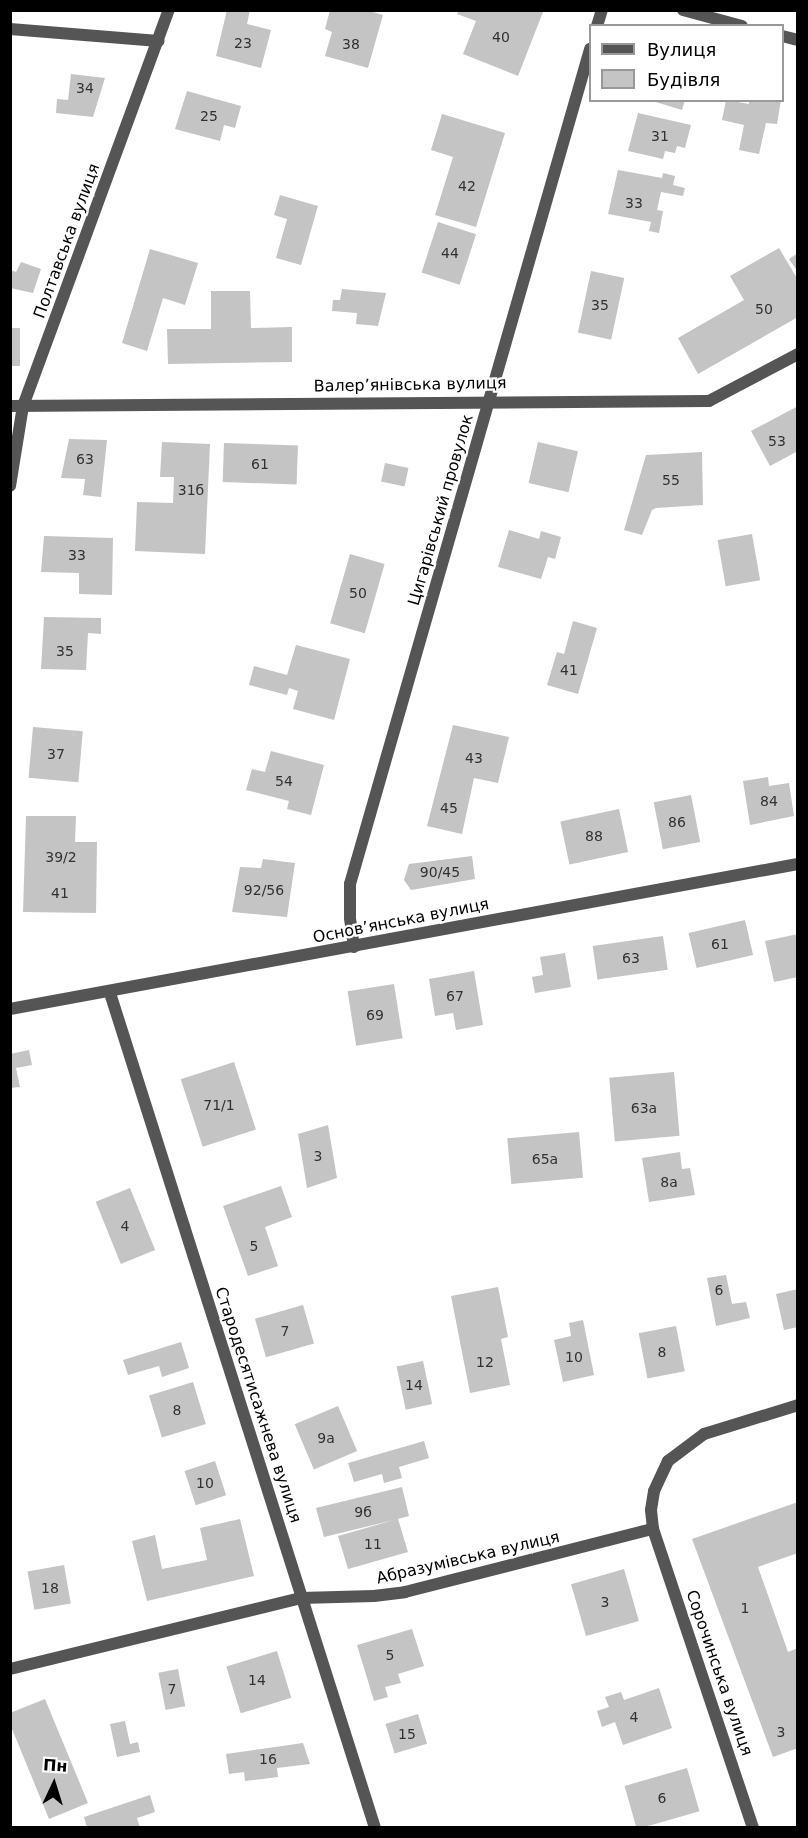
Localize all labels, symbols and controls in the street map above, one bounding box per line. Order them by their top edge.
legend [589,24,784,102]
house number: 40 [492,29,510,45]
house number: 23 [234,35,252,51]
house number: 38 [342,36,360,52]
text: Вулиця [647,39,716,60]
text: Будівля [647,69,720,90]
house number: 34 [76,80,94,96]
house number: 25 [200,108,218,124]
house number: 31 [651,128,669,144]
street label: Полтавська вулиця [30,161,104,321]
house number: 42 [458,178,476,194]
house number: 33 [625,195,643,211]
house number: 44 [441,245,459,261]
house number: 35 [591,297,609,313]
house number: 50 [755,301,773,317]
street label: Валер’янівська вулиця [313,374,507,396]
street label: Цигарівський провулок [405,412,477,608]
house number: 53 [768,433,786,449]
house number: 63 [76,451,94,467]
house number: 61 [251,456,269,472]
house number: 55 [662,472,680,488]
house number: 31б [178,482,204,498]
house number: 33 [68,547,86,563]
house number: 50 [349,585,367,601]
house number: 35 [56,643,74,659]
house number: 41 [560,662,578,678]
house number: 37 [47,746,65,762]
house number: 43 [465,750,483,766]
house number: 54 [275,773,293,789]
house number: 84 [760,793,778,809]
house number: 45 [440,800,458,816]
house number: 86 [668,814,686,830]
house number: 88 [585,828,603,844]
house number: 39/2 [45,849,77,865]
house number: 90/45 [420,864,460,880]
house number: 92/56 [244,882,284,898]
house number: 41 [51,885,69,901]
street label: Основ’янська вулиця [311,894,491,948]
house number: 61 [711,936,729,952]
house number: 63 [622,950,640,966]
house number: 67 [446,988,464,1004]
house number: 69 [366,1007,384,1023]
house number: 71/1 [203,1097,235,1113]
house number: 63а [631,1100,657,1116]
house number: 3 [314,1148,322,1164]
house number: 65а [532,1151,558,1167]
house number: 8а [660,1174,678,1190]
house number: 4 [121,1218,129,1234]
house number: 5 [250,1238,258,1254]
house number: 6 [715,1282,723,1298]
street label: Стародесятисажнева вулиця [211,1285,305,1525]
house number: 7 [281,1323,289,1339]
house number: 8 [658,1344,666,1360]
house number: 10 [565,1349,583,1365]
house number: 12 [476,1354,494,1370]
house number: 14 [405,1377,423,1393]
house number: 8 [173,1402,181,1418]
house number: 9а [317,1430,335,1446]
house number: 10 [196,1475,214,1491]
house number: 9б [354,1504,372,1520]
street label: Абразумівська вулиця [374,1528,562,1588]
house number: 11 [364,1536,382,1552]
house number: 18 [41,1580,59,1596]
street label: Сорочинська вулиця [682,1588,756,1758]
house number: 3 [601,1594,609,1610]
house number: 1 [741,1600,749,1616]
house number: 5 [386,1647,394,1663]
house number: 14 [248,1672,266,1688]
house number: 7 [168,1681,176,1697]
house number: 4 [630,1709,638,1725]
house number: 3 [777,1724,785,1740]
house number: 15 [398,1726,416,1742]
house number: 16 [259,1751,277,1767]
north arrow [24,1754,84,1814]
text: Пн [42,1755,68,1776]
house number: 6 [658,1790,666,1806]

